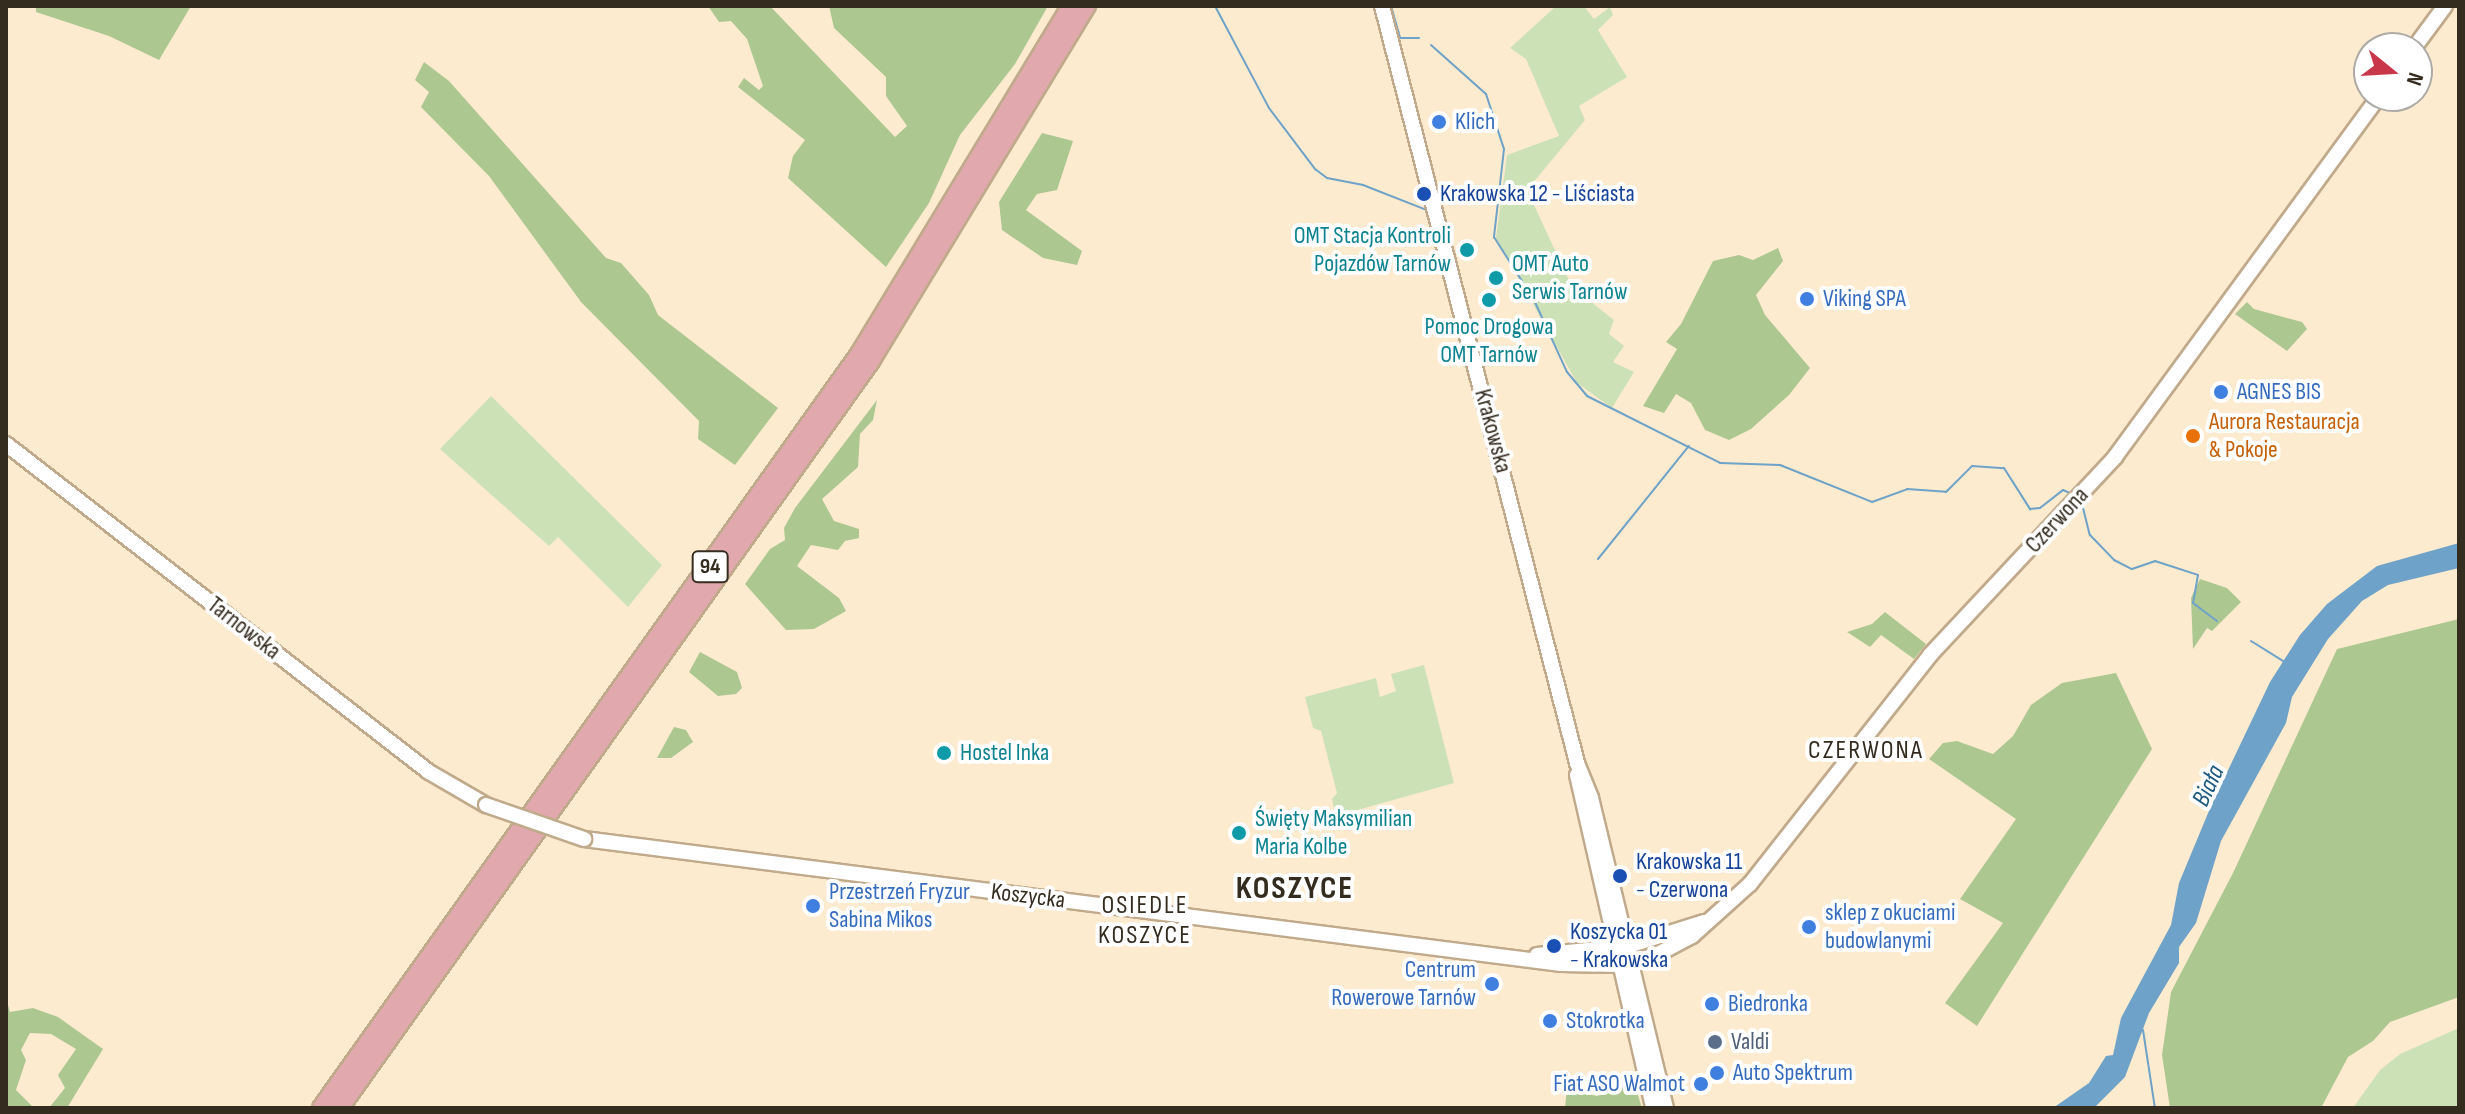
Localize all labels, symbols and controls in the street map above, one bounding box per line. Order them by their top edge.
north arrow [2353,32,2433,112]
text: N [2400,69,2429,89]
place label: Klich [1455,108,1495,136]
marker: Klich [1430,113,1448,131]
place label: Krakowska 12 - Liściasta [1440,180,1635,208]
marker: Krakowska 12 - Liściasta [1415,185,1433,203]
place label: OMT Stacja Kontroli Pojazdów Tarnów [1294,222,1451,278]
marker: OMT Stacja Kontroli Pojazdów Tarnów [1458,241,1476,259]
place label: OMT Auto Serwis Tarnów [1512,250,1627,306]
marker: OMT Auto Serwis Tarnów [1487,269,1505,287]
place label: Viking SPA [1823,285,1906,313]
marker: Viking SPA [1798,290,1816,308]
marker: Pomoc Drogowa OMT Tarnów [1480,291,1498,309]
place label: Pomoc Drogowa OMT Tarnów [1425,313,1553,369]
place label: AGNES BIS [2237,378,2321,406]
marker: AGNES BIS [2212,383,2230,401]
street label: Krakowska [1468,386,1518,476]
place label: Aurora Restauracja & Pokoje [2209,408,2360,464]
marker: Aurora Restauracja & Pokoje [2184,427,2202,445]
street label: Czerwona [2019,481,2095,559]
road number: 94 [690,549,730,585]
street label: Tarnowska [202,591,286,665]
district label: CZERWONA [1808,735,1924,767]
place label: Hostel Inka [960,739,1049,767]
marker: Hostel Inka [935,744,953,762]
water label: Biała [2186,760,2232,812]
place label: Święty Maksymilian Maria Kolbe [1255,805,1412,861]
marker: Święty Maksymilian Maria Kolbe [1230,824,1248,842]
place label: Krakowska 11 - Czerwona [1636,848,1742,904]
marker: Krakowska 11 - Czerwona [1611,867,1629,885]
district label: KOSZYCE [1236,870,1354,908]
street label: Koszycka [989,877,1067,915]
place label: Przestrzeń Fryzur Sabina Mikos [829,878,970,934]
district label: OSIEDLE KOSZYCE [1098,890,1192,952]
marker: Przestrzeń Fryzur Sabina Mikos [804,897,822,915]
place label: sklep z okuciami budowlanymi [1825,899,1955,955]
place label: Koszycka 01 - Krakowska [1570,918,1668,974]
marker: sklep z okuciami budowlanymi [1800,918,1818,936]
marker: Koszycka 01 - Krakowska [1545,937,1563,955]
place label: Centrum Rowerowe Tarnów [1331,956,1476,1012]
marker: Centrum Rowerowe Tarnów [1483,975,1501,993]
place label: Biedronka [1728,990,1808,1018]
marker: Biedronka [1703,995,1721,1013]
place label: Stokrotka [1566,1007,1645,1035]
marker: Stokrotka [1541,1012,1559,1030]
place label: Valdi [1731,1028,1769,1056]
marker: Valdi [1706,1033,1724,1051]
place label: Auto Spektrum [1733,1059,1853,1087]
marker: Auto Spektrum [1708,1064,1726,1082]
place label: Fiat ASO Walmot [1553,1070,1685,1098]
marker: Fiat ASO Walmot [1692,1075,1710,1093]

